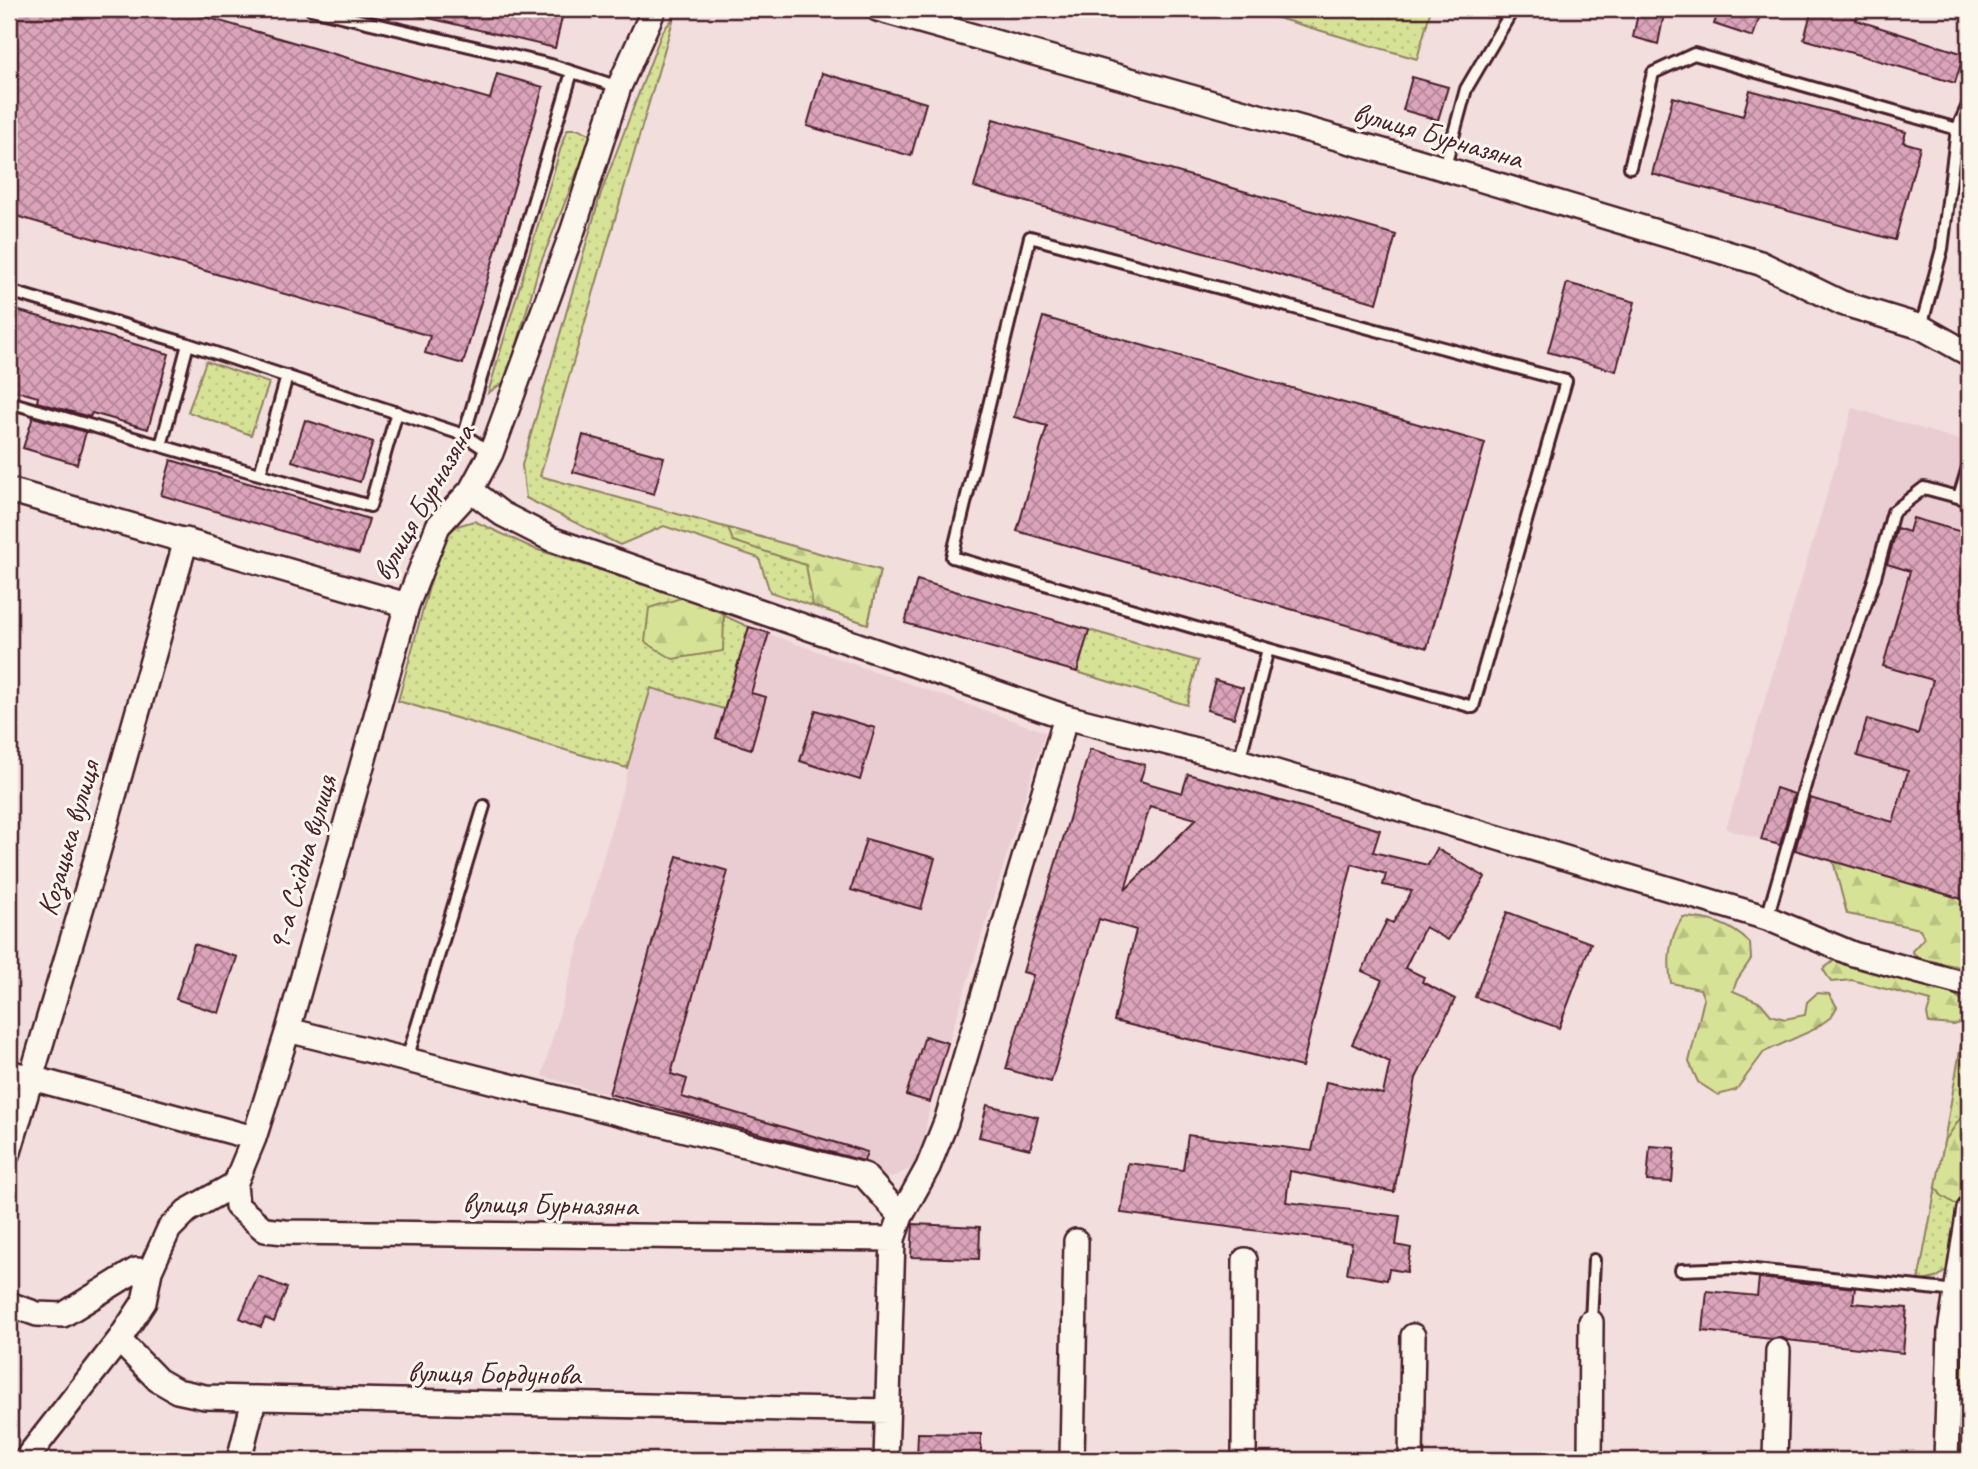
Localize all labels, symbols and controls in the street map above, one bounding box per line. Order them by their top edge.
street label: вулиця Бурназяна [1349,93,1529,178]
street label: вулиця Бурназяна [363,415,484,587]
street label: Козацька вулиця [28,753,109,920]
street label: 9-а Східна вулиця [259,770,346,955]
street label: вулиця Бурназяна [462,1183,640,1225]
street label: вулиця Бордунова [407,1352,583,1394]

